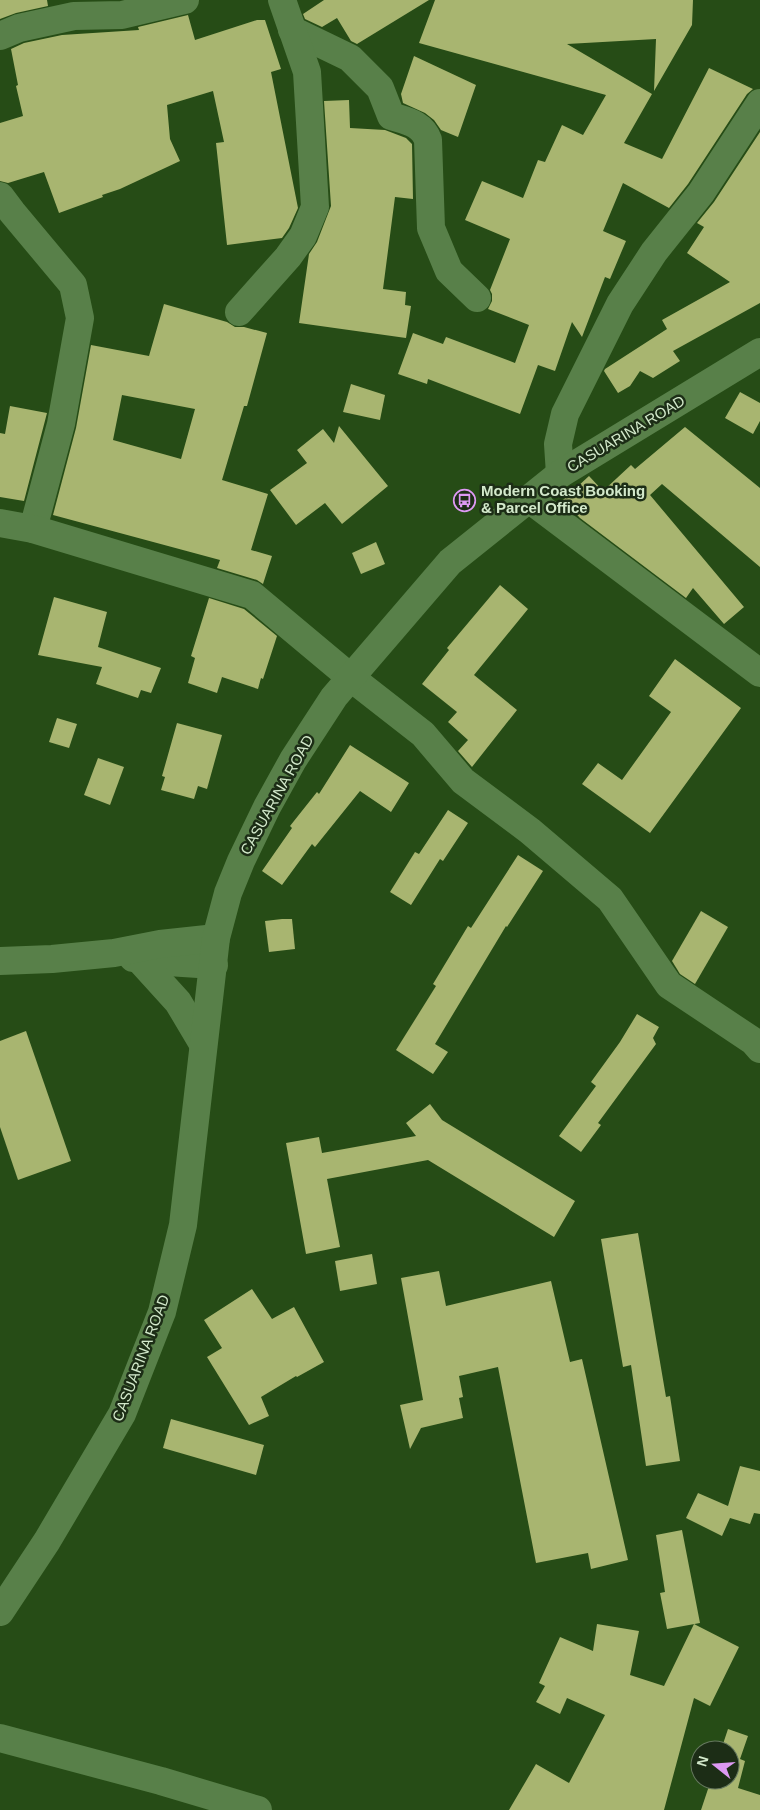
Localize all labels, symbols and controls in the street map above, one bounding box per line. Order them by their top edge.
street label: CASUARINA ROAD [564,392,688,475]
place label: Modern Coast Booking & Parcel Office [481,482,645,516]
bus stop icon: Modern Coast Booking & Parcel Office [453,488,477,512]
street label: CASUARINA ROAD [237,732,317,858]
street label: CASUARINA ROAD [109,1292,173,1424]
north arrow [690,1740,740,1790]
text: N [693,1754,712,1768]

